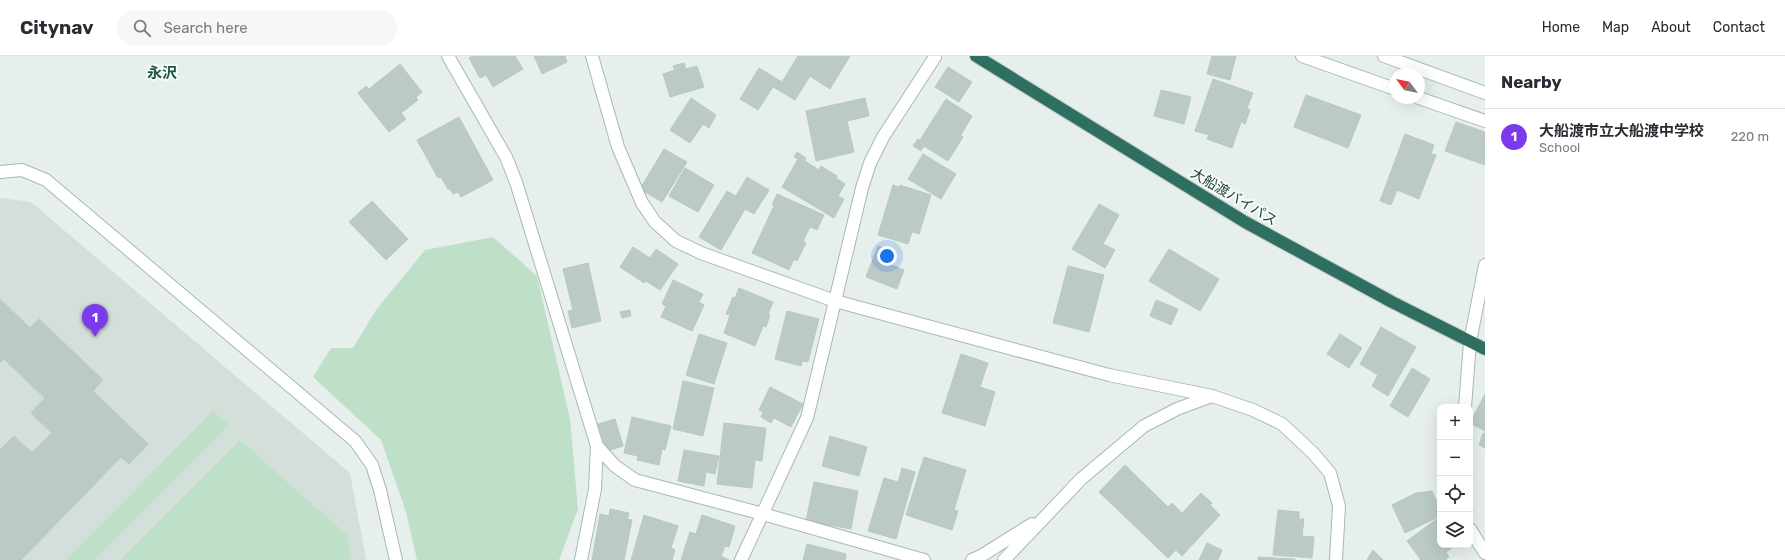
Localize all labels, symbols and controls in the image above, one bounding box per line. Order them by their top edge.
search box [117,10,397,46]
text: Citynav [20,16,93,39]
icon: search [131,17,153,39]
text: Search here [163,19,248,37]
text: Home [1542,19,1580,36]
text: Map [1602,19,1629,36]
text: About [1651,19,1691,36]
text: Contact [1713,19,1765,36]
district label: 永沢 [147,64,177,82]
north arrow [1389,68,1425,104]
text: Nearby [1501,72,1562,92]
text: 大船渡市立大船渡中学校 [1539,122,1704,140]
text: 1 [1511,129,1517,144]
text: 220 m [1731,129,1769,144]
text: School [1539,140,1580,155]
street label: 大船渡バイパス [1188,165,1280,229]
your location [877,246,897,266]
pin: 1 [82,304,108,337]
map controls [1437,404,1473,548]
button: + [1437,404,1473,440]
button: − [1437,440,1473,476]
button: locate [1437,476,1473,512]
button: layers [1437,512,1473,548]

